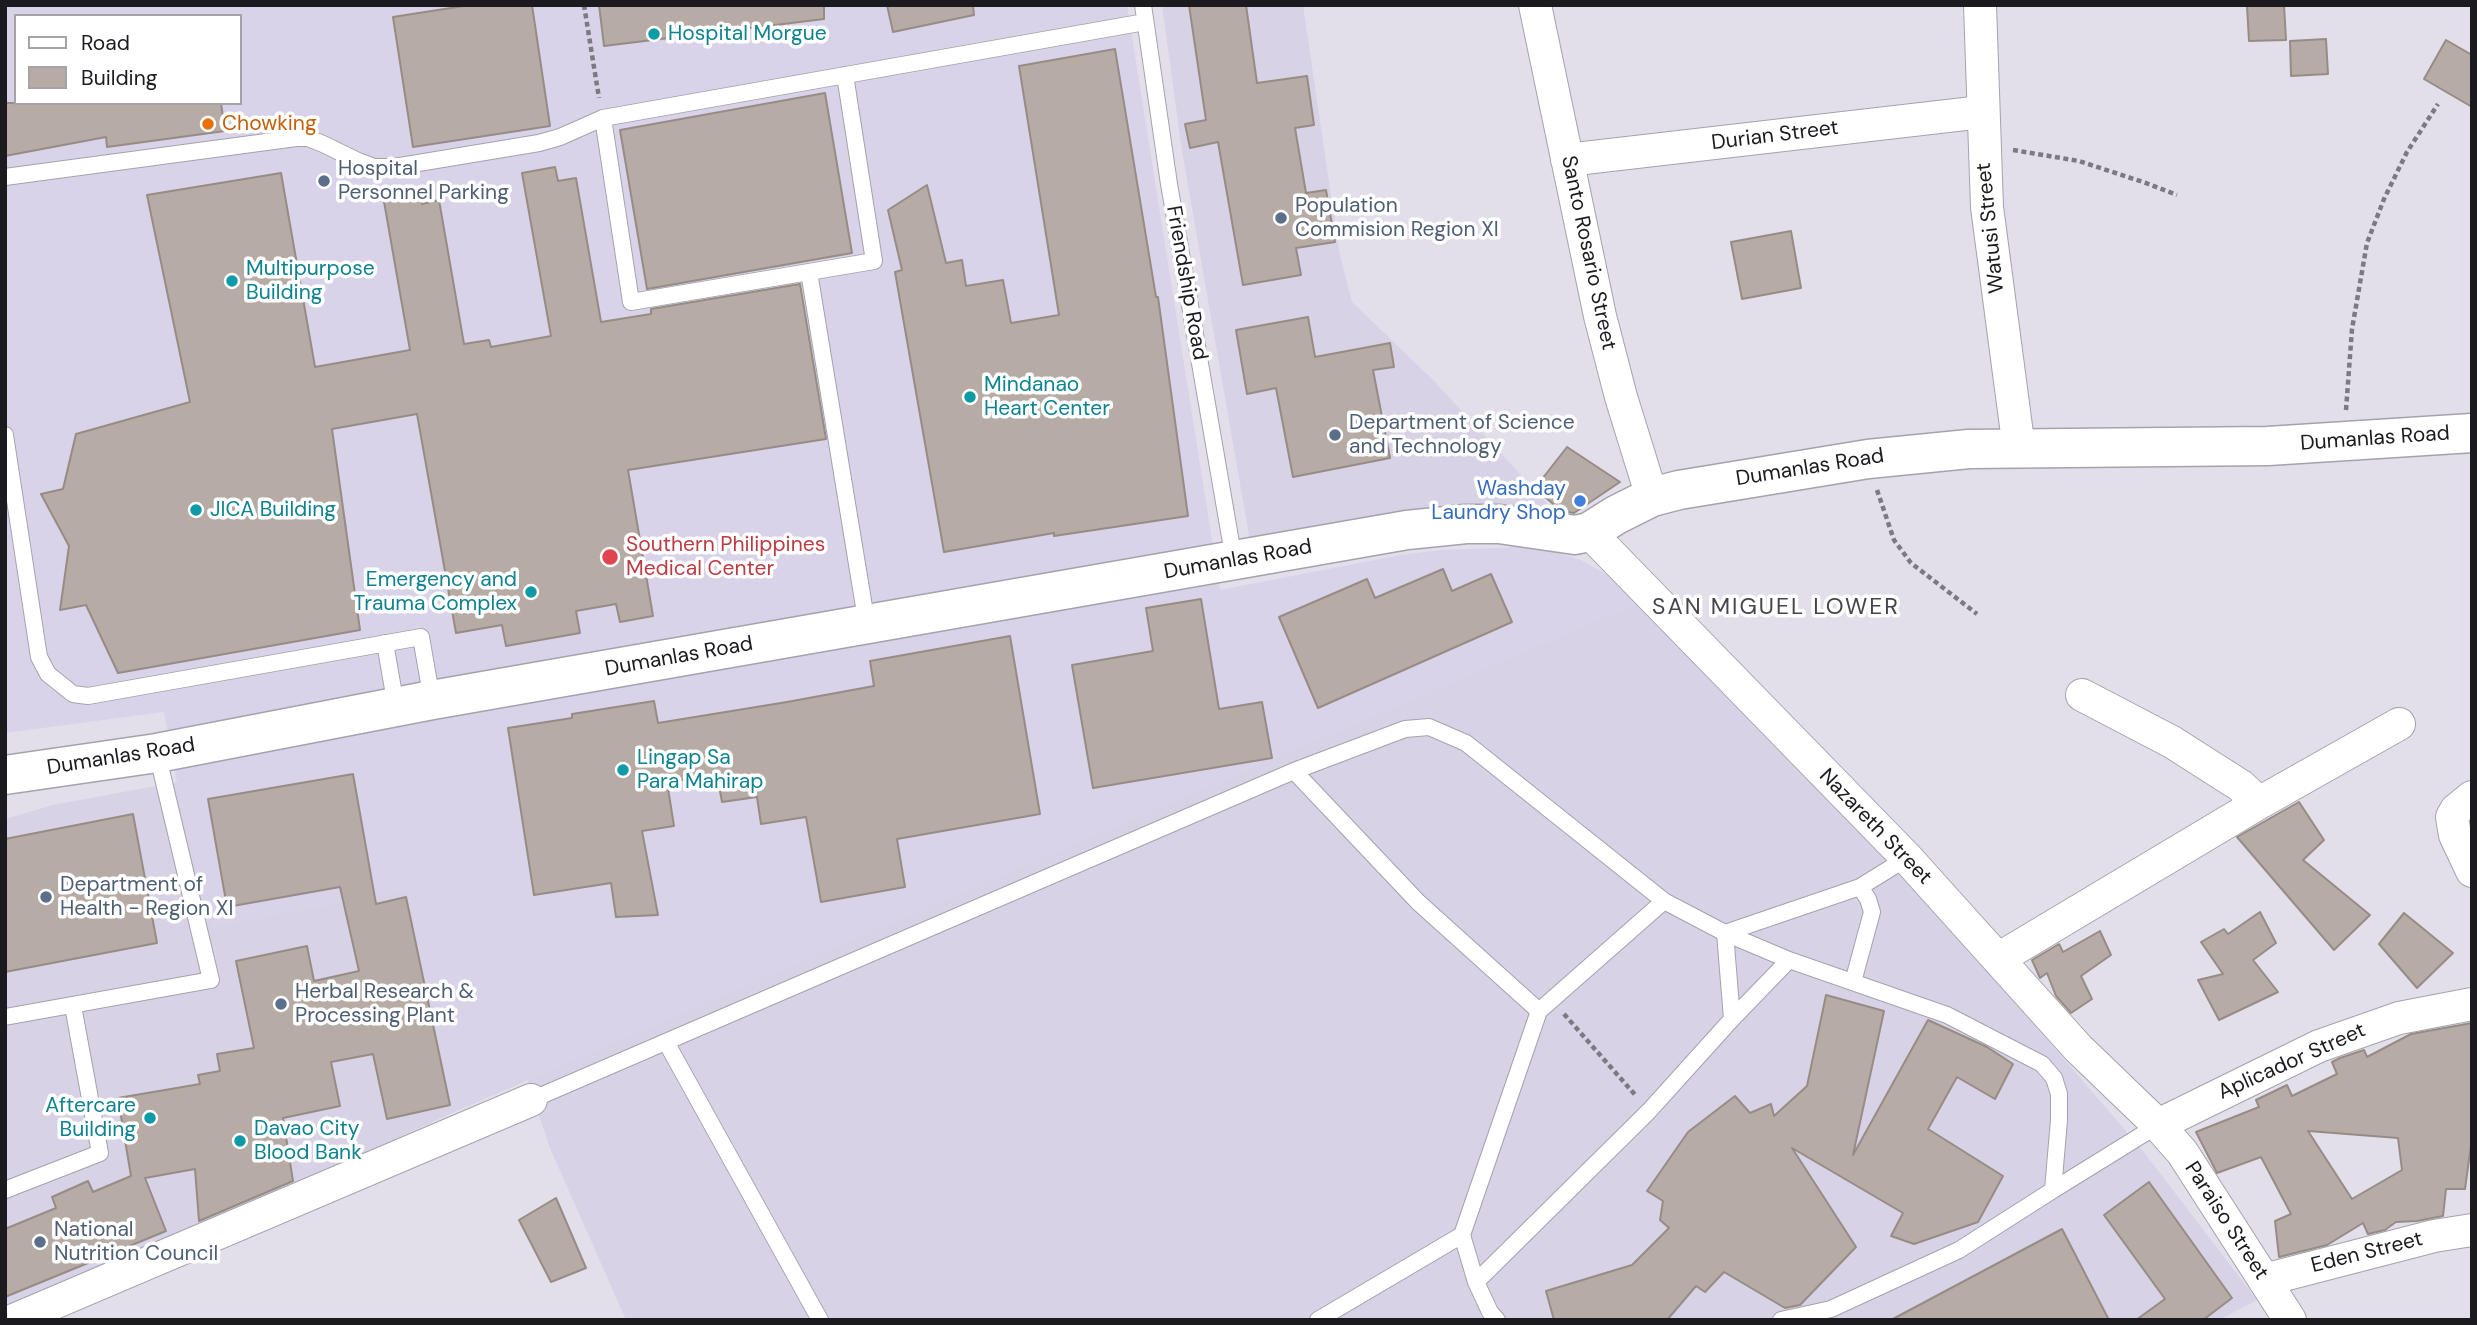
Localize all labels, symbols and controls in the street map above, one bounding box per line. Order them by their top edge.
legend [14,14,242,105]
place label: Hospital Morgue [668,21,827,47]
marker: Hospital Morgue [646,26,662,42]
text: Road [81,29,130,57]
text: Building [81,64,157,92]
place label: Chowking [222,111,317,137]
marker: Chowking [200,116,216,132]
street label: Durian Street [1710,116,1840,156]
street label: Santo Rosario Street [1555,153,1621,353]
place label: Hospital Personnel Parking [338,156,509,206]
street label: Watusi Street [1972,161,2010,295]
marker: Hospital Personnel Parking [316,173,332,189]
place label: Population Commision Region XI [1295,193,1499,243]
street label: Friendship Road [1160,204,1212,362]
marker: Population Commision Region XI [1273,210,1289,226]
place label: Multipurpose Building [246,256,375,306]
marker: Multipurpose Building [224,273,240,289]
place label: Mindanao Heart Center [984,372,1110,422]
marker: Mindanao Heart Center [962,389,978,405]
place label: Department of Science and Technology [1349,410,1575,460]
street label: Dumanlas Road [2299,421,2451,457]
marker: Department of Science and Technology [1327,427,1343,443]
street label: Dumanlas Road [1734,444,1886,492]
place label: Washday Laundry Shop [1431,476,1566,526]
marker: Washday Laundry Shop [1572,493,1588,509]
place label: JICA Building [210,497,336,523]
marker: JICA Building [188,502,204,518]
place label: Southern Philippines Medical Center [626,532,825,582]
street label: Dumanlas Road [1162,535,1314,585]
marker: Southern Philippines Medical Center [600,547,620,567]
place label: Emergency and Trauma Complex [354,567,517,617]
marker: Emergency and Trauma Complex [523,584,539,600]
district label: SAN MIGUEL LOWER [1654,594,1898,622]
street label: Dumanlas Road [603,632,755,682]
street label: Dumanlas Road [45,733,197,781]
place label: Lingap Sa Para Mahirap [637,745,763,795]
marker: Lingap Sa Para Mahirap [615,762,631,778]
street label: Nazareth Street [1813,764,1937,890]
place label: Department of Health - Region XI [60,872,233,922]
marker: Department of Health - Region XI [38,889,54,905]
place label: Herbal Research & Processing Plant [295,979,474,1029]
marker: Herbal Research & Processing Plant [273,996,289,1012]
street label: Aplicador Street [2214,1018,2370,1106]
place label: Aftercare Building [45,1093,136,1143]
marker: Aftercare Building [142,1110,158,1126]
place label: Davao City Blood Bank [254,1116,362,1166]
marker: Davao City Blood Bank [232,1133,248,1149]
street label: Paraiso Street [2179,1157,2273,1285]
place label: National Nutrition Council [54,1217,218,1267]
street label: Eden Street [2309,1227,2425,1279]
marker: National Nutrition Council [32,1234,48,1250]

